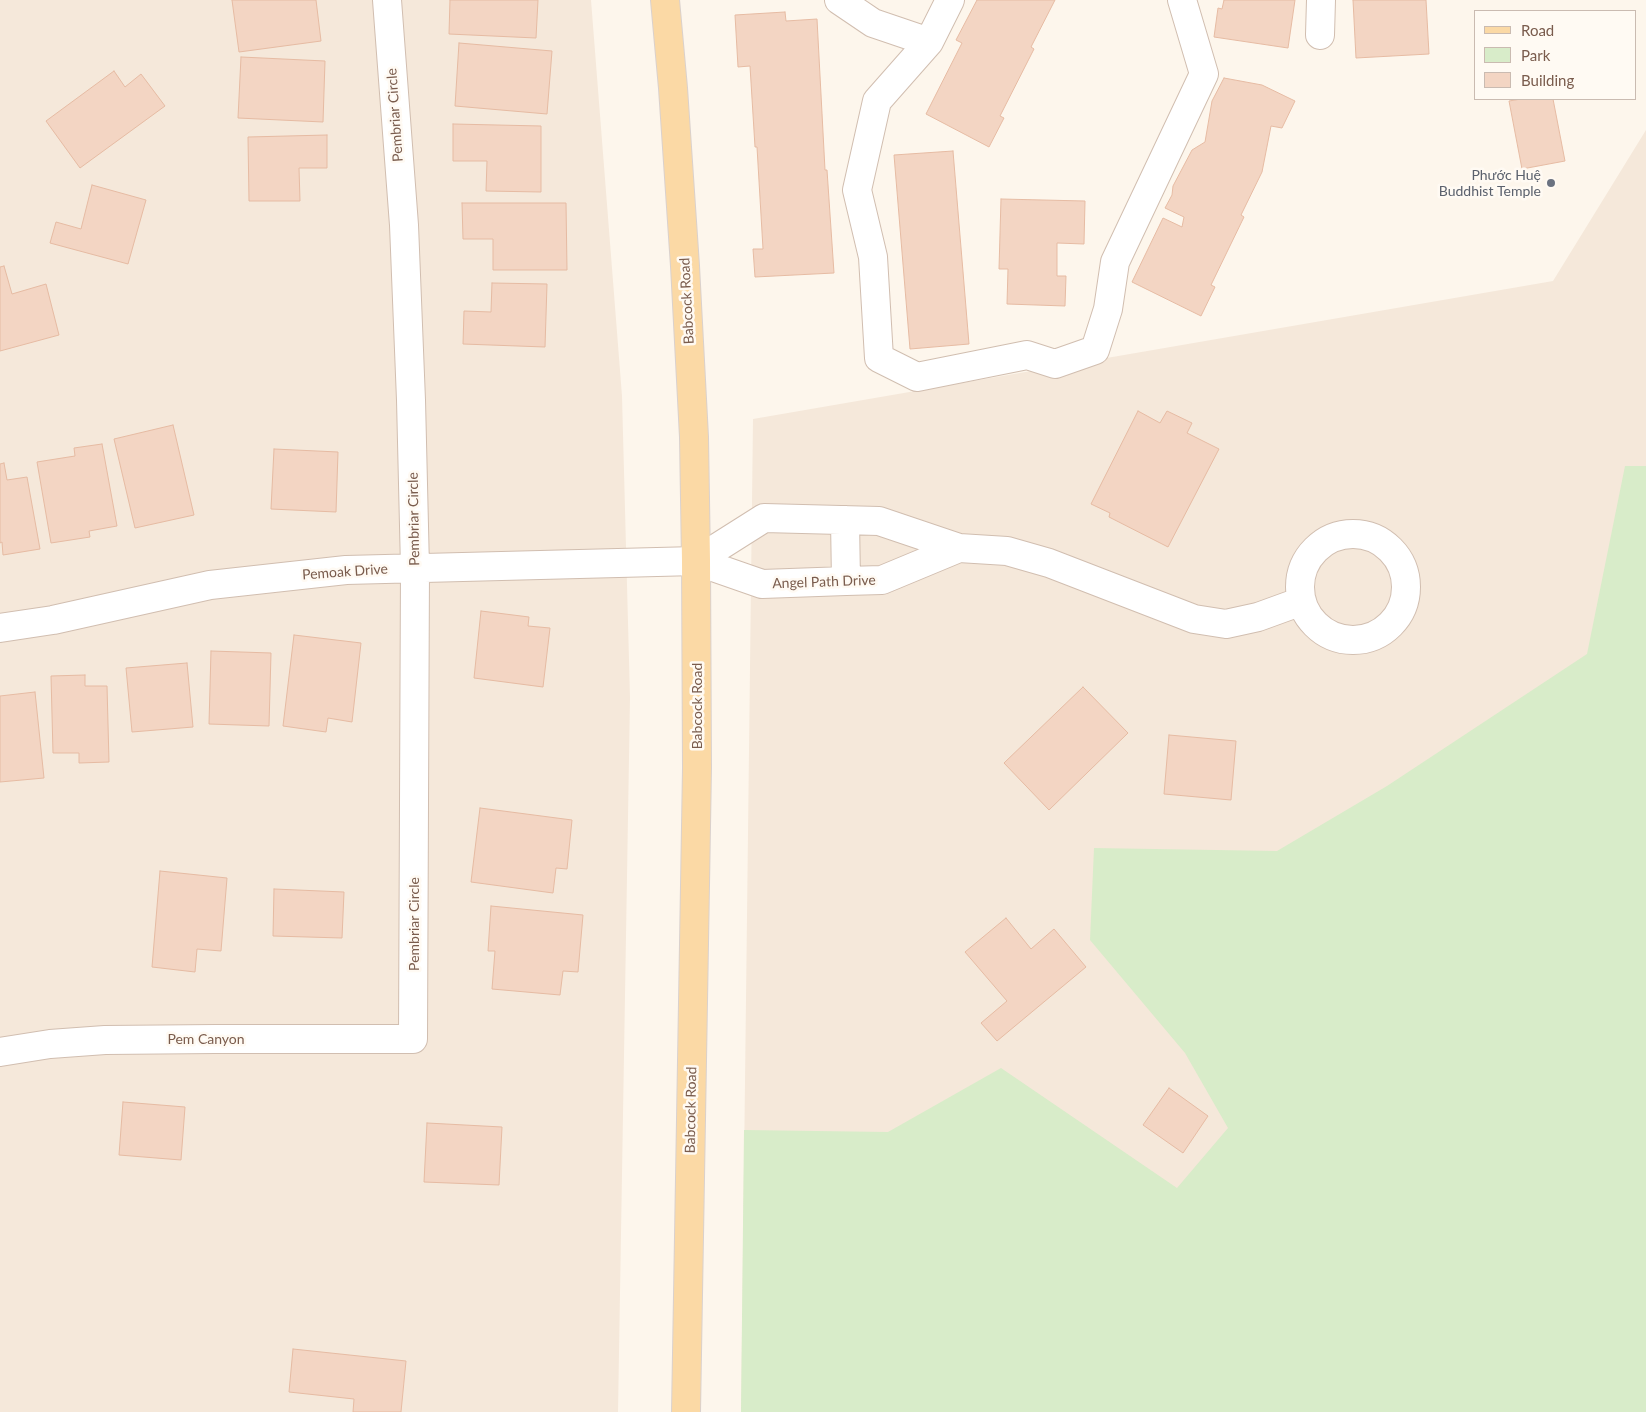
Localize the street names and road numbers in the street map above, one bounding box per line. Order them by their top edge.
street label: Pembriar Circle [383,68,407,162]
street label: Babcock Road [676,257,698,345]
street label: Pembriar Circle [405,472,423,566]
street label: Pemoak Drive [302,561,388,583]
street label: Angel Path Drive [772,572,876,592]
street label: Babcock Road [689,663,705,749]
street label: Pembriar Circle [406,877,422,971]
street label: Pem Canyon [167,1031,245,1047]
street label: Babcock Road [682,1067,700,1153]

